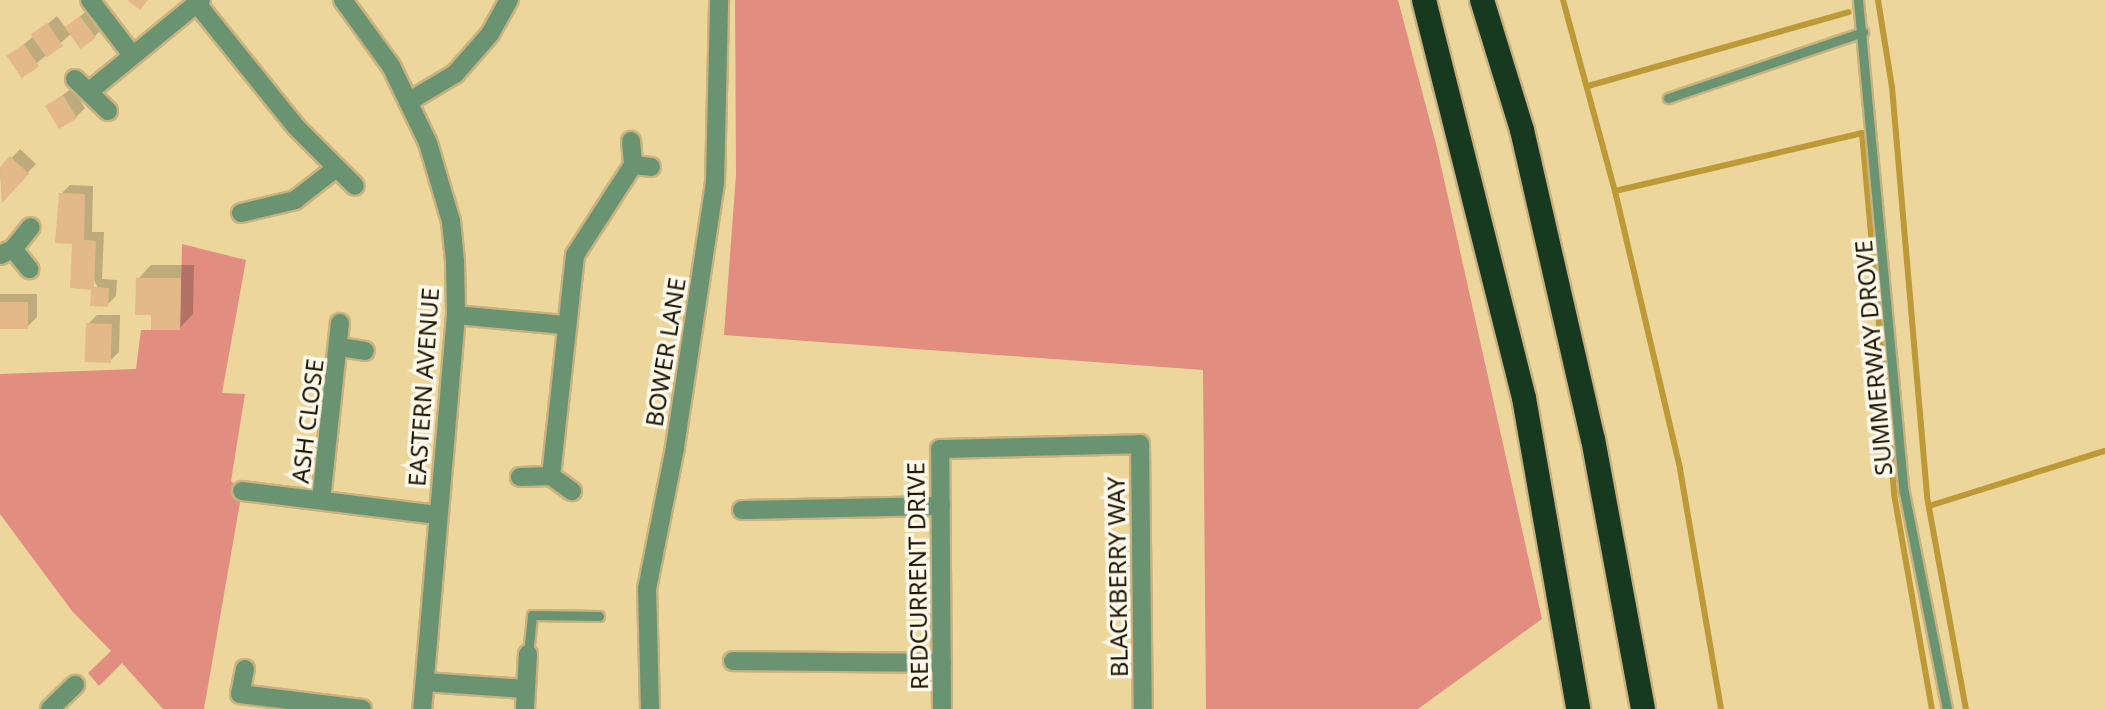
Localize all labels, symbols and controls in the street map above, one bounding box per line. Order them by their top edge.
street label: SUMMERWAY DROVE [1848,239,1898,477]
street label: BOWER LANE [639,275,691,429]
street label: EASTERN AVENUE [402,287,444,487]
street label: ASH CLOSE [285,357,329,485]
street label: REDCURRENT DRIVE [901,462,933,690]
street label: BLACKBERRY WAY [1101,477,1133,677]

